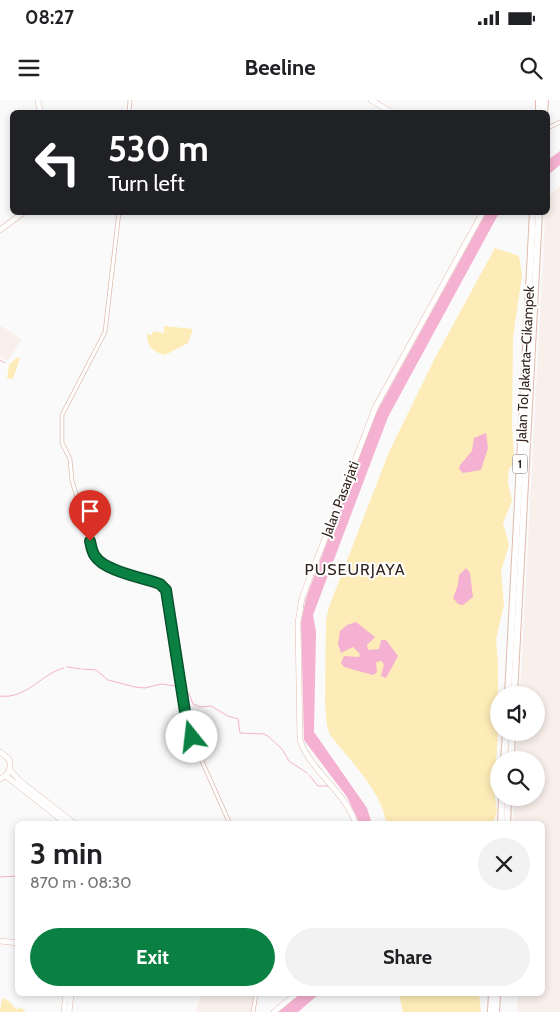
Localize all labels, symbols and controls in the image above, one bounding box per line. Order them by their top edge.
text: 08:27 [25,6,74,29]
icon: menu [15,54,43,82]
text: Beeline [245,54,315,81]
icon: search [517,54,545,82]
text: 530 m [108,127,209,170]
icon: left [25,130,90,195]
text: Turn left [108,170,185,197]
street label: Jalan Tol Jakarta–Cikampek [512,285,538,444]
road number: 1 [512,454,528,474]
street label: Jalan Pasarjati [317,458,363,540]
pin [69,490,111,541]
icon: arrive [76,497,104,525]
district label: PUSEURJAYA [305,560,406,579]
map controls [490,686,545,806]
button: sound [490,686,545,741]
position arrow [165,710,217,762]
button: search [490,751,545,806]
text: 3 min [30,835,103,872]
button: close [478,838,530,890]
text: 870 m · 08:30 [30,873,131,892]
button: Exit [30,928,275,986]
button: Share [285,928,530,986]

